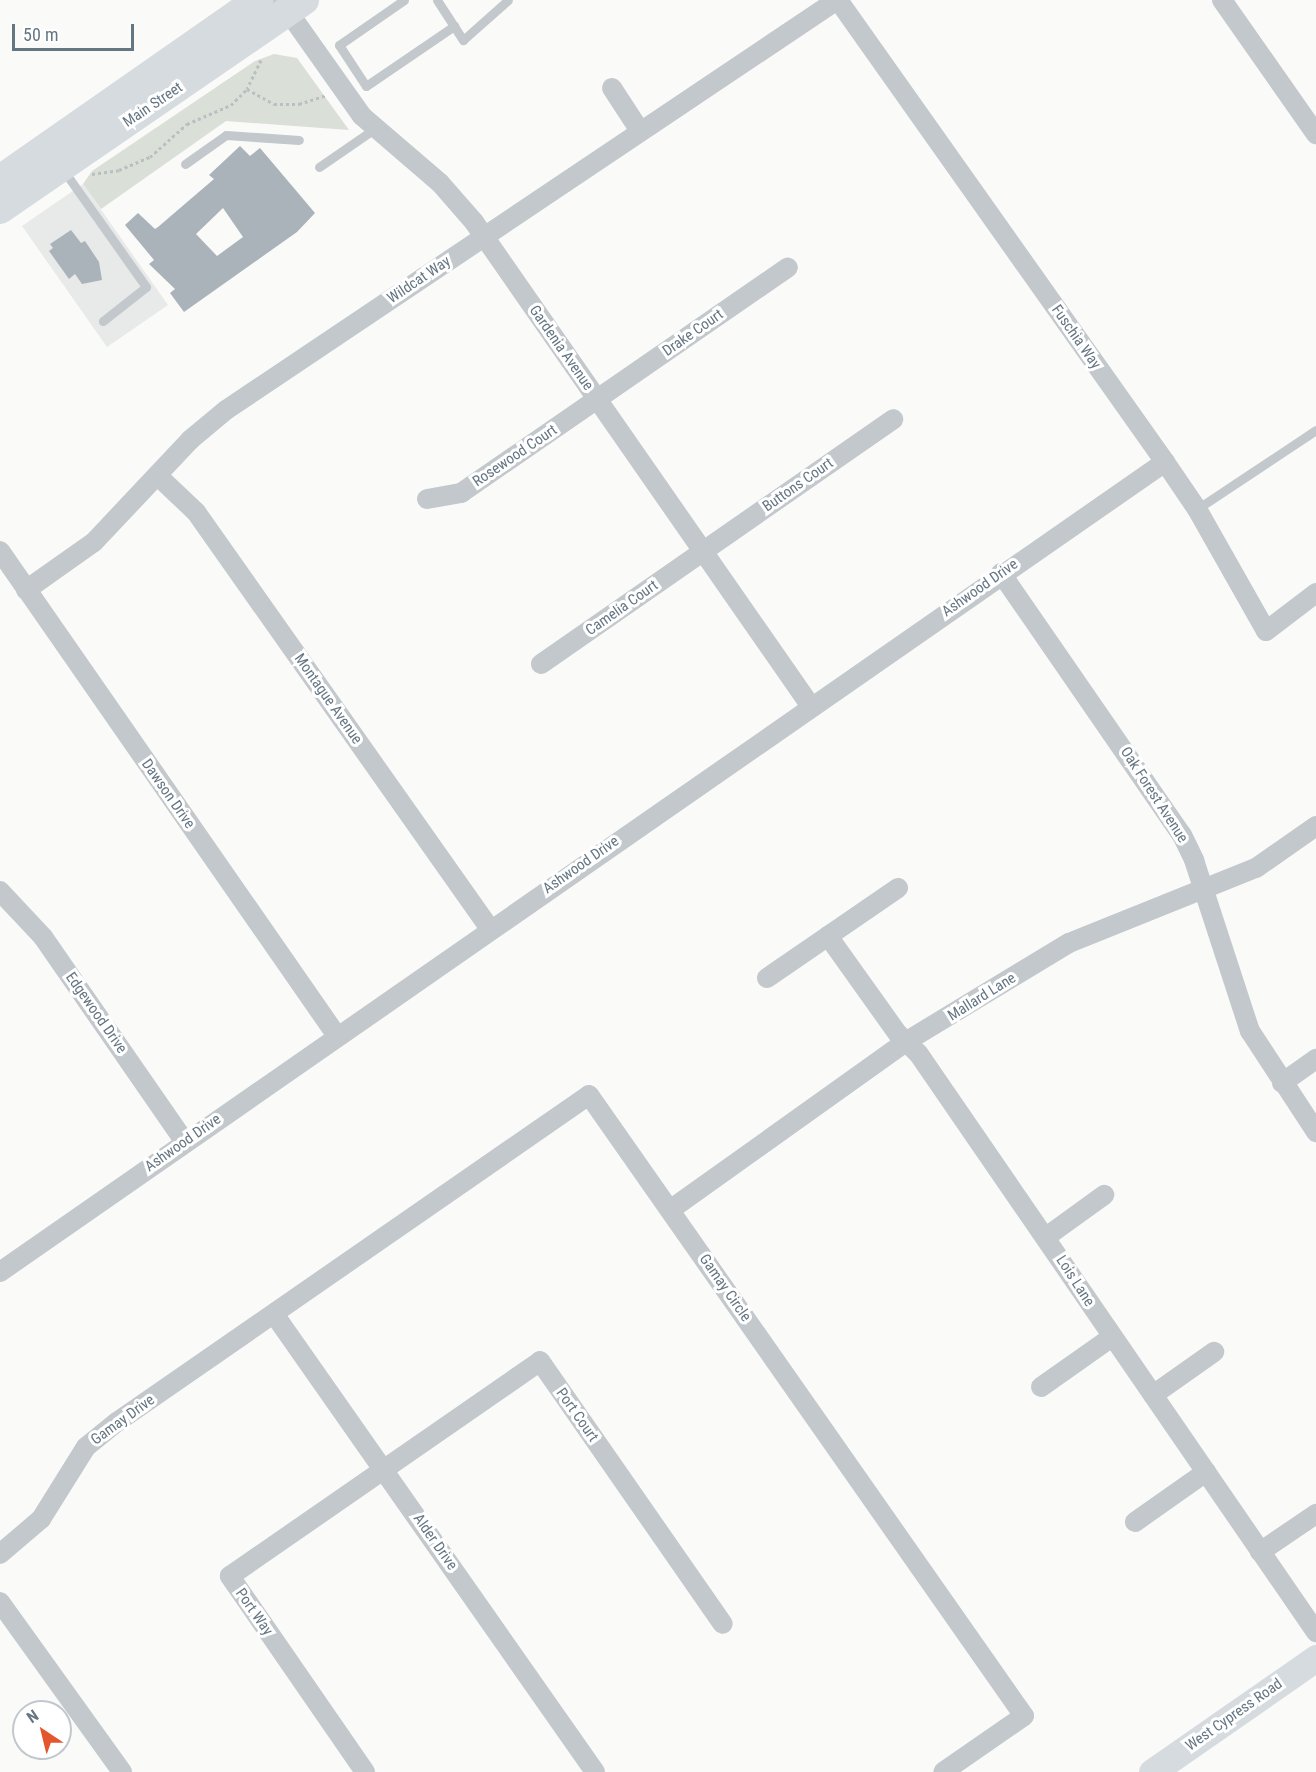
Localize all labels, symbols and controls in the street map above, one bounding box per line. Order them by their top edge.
scale bar [15,12,136,50]
text: 50 m [23,24,58,45]
street label: Main Street [120,79,186,131]
street label: Wildcat Way [384,252,454,308]
street label: Gardenia Avenue [525,302,597,394]
street label: Fuschia Way [1047,302,1105,372]
street label: Drake Court [659,306,727,360]
street label: Rosewood Court [469,421,561,491]
street label: Buttons Court [759,454,837,516]
street label: Ashwood Drive [939,555,1021,621]
street label: Camelia Court [582,576,662,640]
street label: Montague Avenue [290,650,366,748]
street label: Oak Forest Avenue [1116,744,1192,846]
street label: Dawson Drive [138,756,198,832]
street label: Ashwood Drive [540,832,622,898]
street label: Edgewood Drive [61,969,131,1057]
street label: Mallard Lane [945,969,1019,1025]
street label: Ashwood Drive [142,1110,224,1176]
street label: Gamay Circle [695,1251,755,1325]
street label: Lois Lane [1052,1252,1098,1310]
street label: Port Court [552,1385,602,1445]
street label: Gamay Drive [88,1391,158,1449]
street label: Alder Drive [409,1510,461,1574]
street label: Port Way [231,1585,277,1639]
street label: West Cypress Road [1182,1675,1286,1755]
north arrow [12,1700,72,1760]
text: N [23,1706,42,1727]

